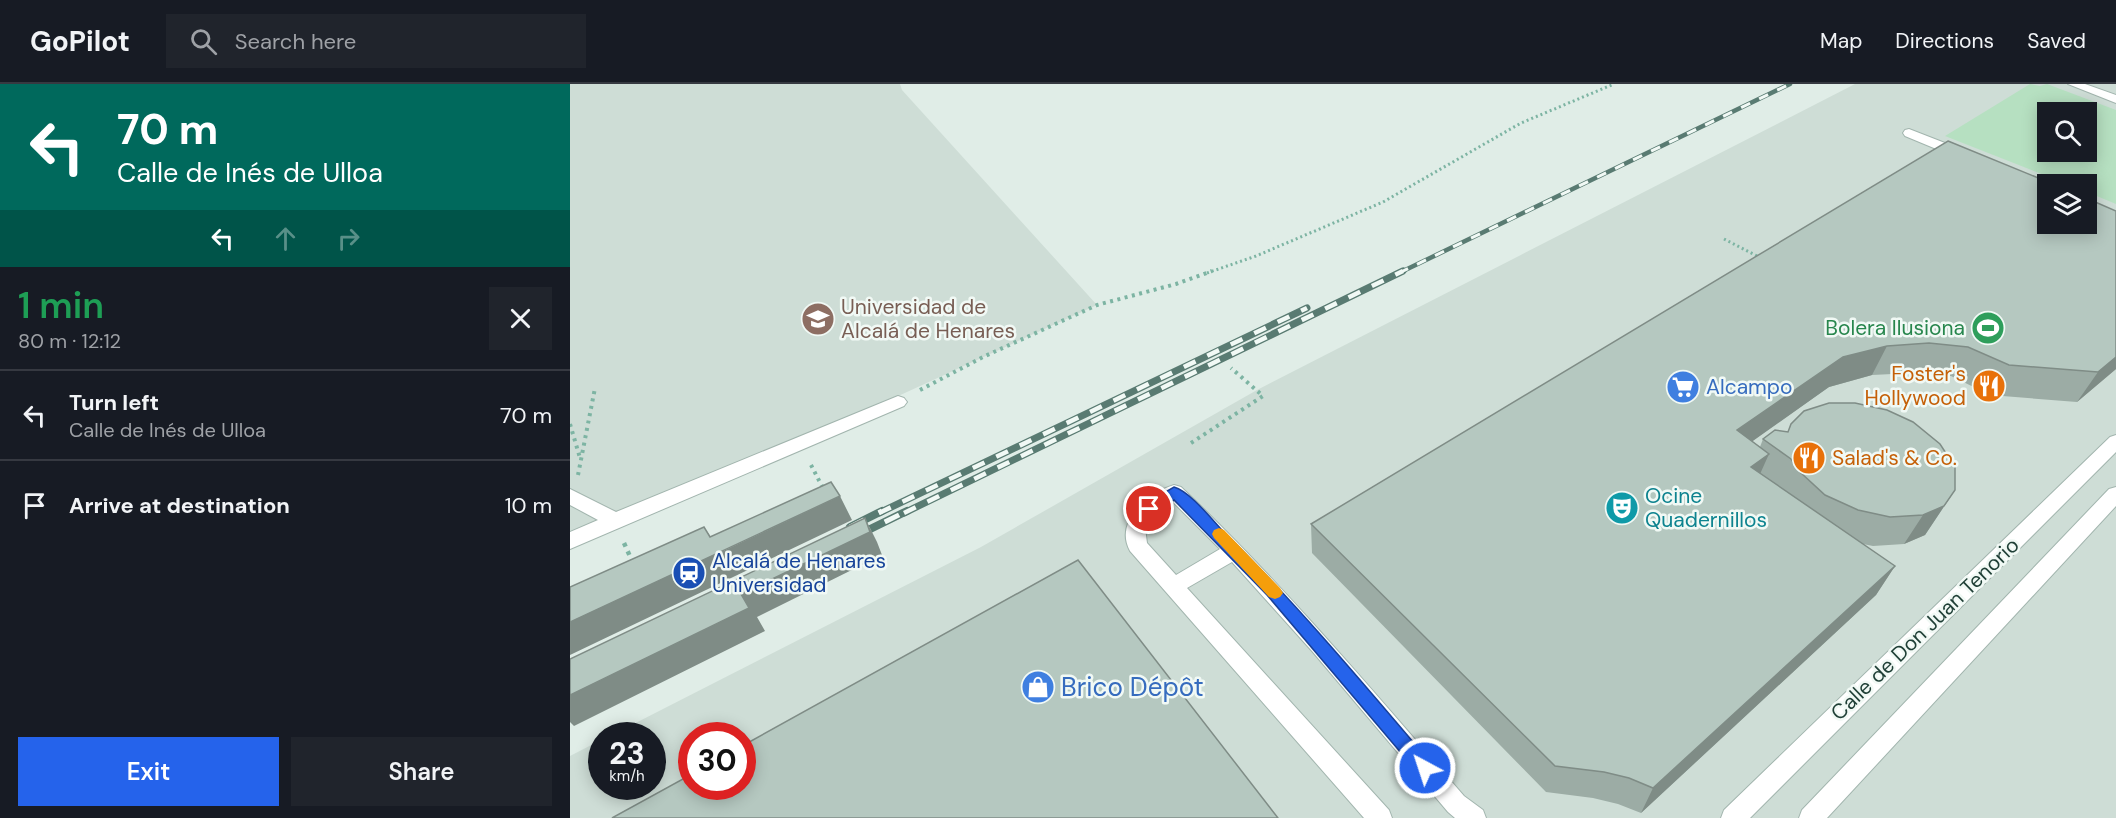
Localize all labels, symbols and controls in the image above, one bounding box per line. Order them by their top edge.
search box [166,14,586,68]
text: GoPilot [30,23,130,60]
icon: search [187,25,220,58]
text: Search here [235,27,356,56]
text: Map [1820,27,1862,55]
text: Directions [1895,27,1994,55]
text: Saved [2027,27,2086,55]
text: 70 m [117,102,218,157]
map controls [2037,102,2097,234]
button: search [2037,102,2097,162]
icon: left [18,108,96,186]
text: Calle de Inés de Ulloa [117,155,383,190]
button: layers [2037,174,2097,234]
icon: left [206,222,239,255]
icon: ahead [269,222,302,255]
icon: right [332,222,365,255]
text: 1 min [18,282,104,329]
button: close [489,287,552,350]
place label: Universidad de Alcalá de Henares [841,293,1015,345]
school or university icon: Universidad de Alcalá de Henares [800,301,836,337]
sports icon: Bolera Ilusiona [1970,310,2006,346]
place label: Bolera Ilusiona [1825,314,1965,342]
text: 80 m · 12:12 [18,328,121,354]
place label: Foster's Hollywood [1865,360,1966,412]
restaurant icon: Foster's Hollywood [1971,368,2007,404]
supermarket icon: Alcampo [1665,369,1701,405]
place label: Alcampo [1706,373,1792,401]
text: Turn left [69,388,159,417]
icon: left [18,399,51,432]
text: 70 m [500,401,552,430]
text: Calle de Inés de Ulloa [69,417,266,443]
restaurant icon: Salad's & Co. [1791,440,1827,476]
place label: Salad's & Co. [1832,444,1957,472]
place label: Ocine Quadernillos [1645,482,1767,534]
pin [1123,483,1174,534]
icon: arrive [18,489,51,522]
theatre icon: Ocine Quadernillos [1604,490,1640,526]
text: Arrive at destination [69,491,290,520]
text: 10 m [505,491,552,520]
icon: arrive [1132,492,1165,525]
street label: Calle de Don Juan Tenorio [1825,531,2025,727]
place label: Alcalá de Henares Universidad [712,547,886,599]
station icon: Alcalá de Henares Universidad [671,555,707,591]
shop icon: Brico Dépôt [1020,669,1056,705]
place label: Brico Dépôt [1061,670,1204,704]
speed limit sign: 30 [678,722,756,800]
text: 23 [609,734,645,773]
position arrow [1393,736,1457,800]
button: Exit [18,737,279,806]
button: Share [291,737,552,806]
text: km/h [609,766,645,786]

